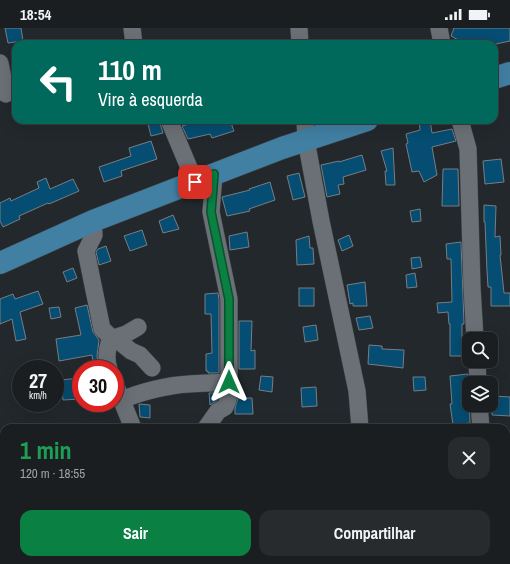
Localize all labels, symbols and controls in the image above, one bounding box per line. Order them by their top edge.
text: 18:54 [20,4,51,25]
text: 110 m [98,51,162,89]
icon: left [32,56,84,108]
text: Vire à esquerda [98,87,203,112]
pin [178,165,212,199]
icon: arrive [184,171,206,193]
map controls [462,332,498,412]
button: search [462,332,498,368]
speed limit sign: 30 [72,360,124,412]
position arrow [208,361,250,403]
text: 27 [29,367,47,394]
button: layers [462,376,498,412]
text: km/h [29,389,47,402]
text: 1 min [20,434,71,466]
button: close [448,437,490,479]
text: 120 m · 18:55 [20,465,85,482]
button: Sair [20,510,251,556]
button: Compartilhar [259,510,490,556]

